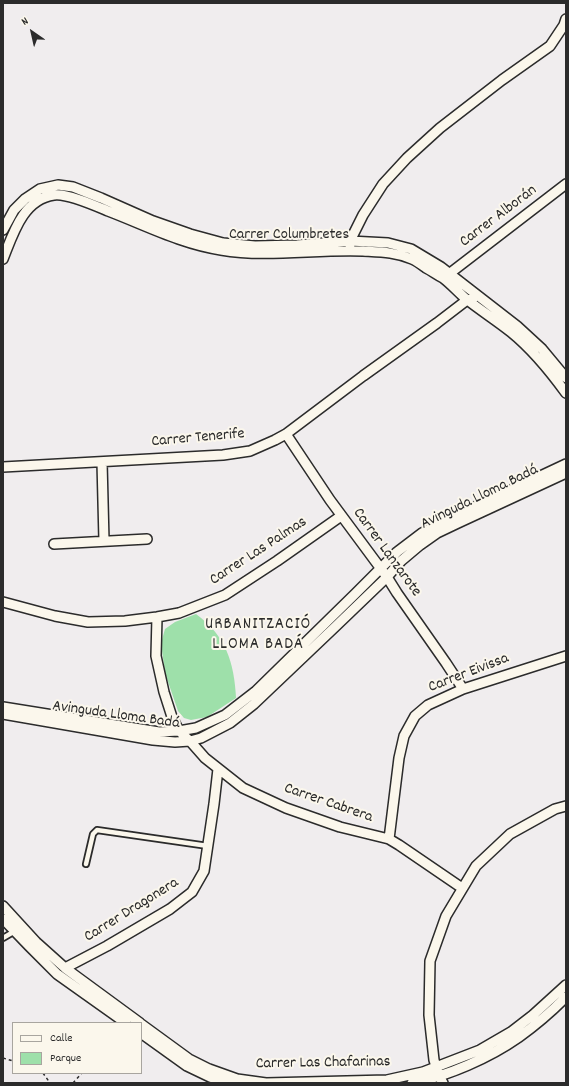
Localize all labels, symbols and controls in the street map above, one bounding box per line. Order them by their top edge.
north arrow [12,12,52,52]
text: N [19,14,32,30]
street label: Carrer Alborán [457,182,541,252]
street label: Carrer Columbretes [229,226,349,246]
street label: Carrer Tenerife [151,425,245,453]
street label: Avinguda Lloma Badá [418,461,542,535]
street label: Carrer Lanzarote [347,505,425,601]
street label: Carrer Las Palmas [207,513,311,591]
district label: URBANITZACIÓ LLOMA BADÁ [205,616,311,656]
street label: Carrer Eivissa [426,650,512,698]
street label: Avinguda Lloma Badá [51,698,181,734]
street label: Carrer Cabrera [281,780,375,828]
street label: Carrer Dragonera [81,874,183,948]
legend [12,1022,142,1074]
text: Calle [50,1030,73,1047]
text: Parque [50,1050,81,1067]
street label: Carrer Las Chafarinas [255,1053,391,1075]

